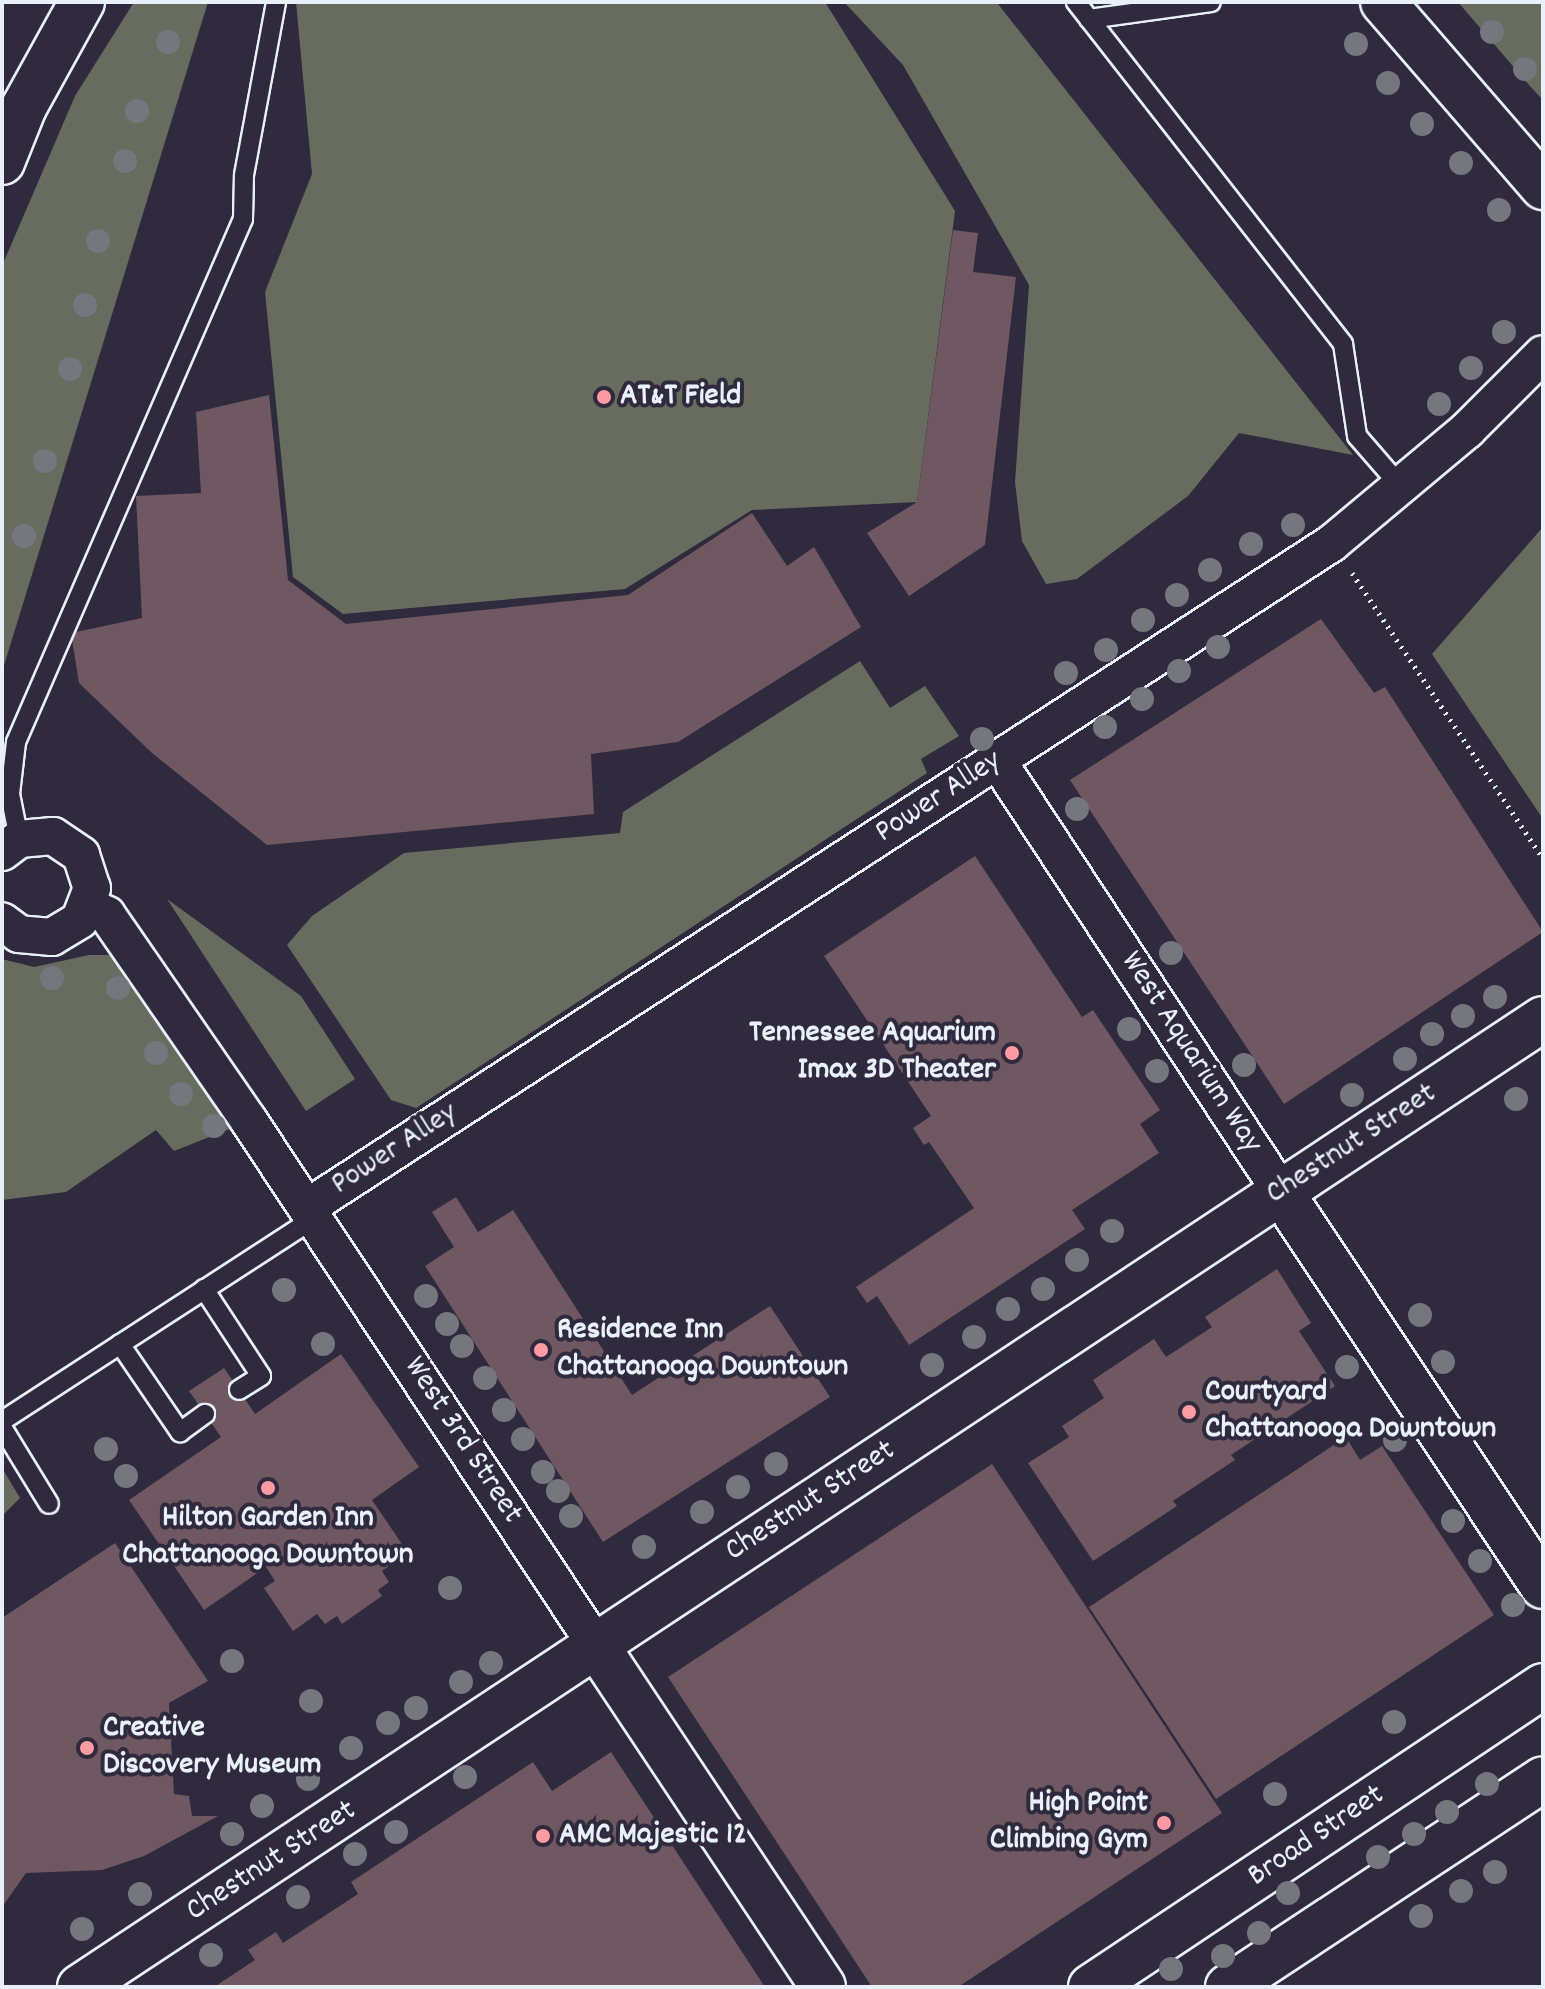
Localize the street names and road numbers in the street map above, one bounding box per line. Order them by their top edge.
street label: Power Alley [869,743,1009,853]
street label: West Aquarium Way [1111,945,1269,1161]
street label: Chestnut Street [1260,1076,1444,1214]
street label: Power Alley [325,1095,465,1205]
street label: West 3rd Street [394,1350,530,1532]
street label: Chestnut Street [719,1433,903,1571]
street label: Broad Street [1241,1777,1393,1897]
street label: Chestnut Street [180,1793,364,1931]

